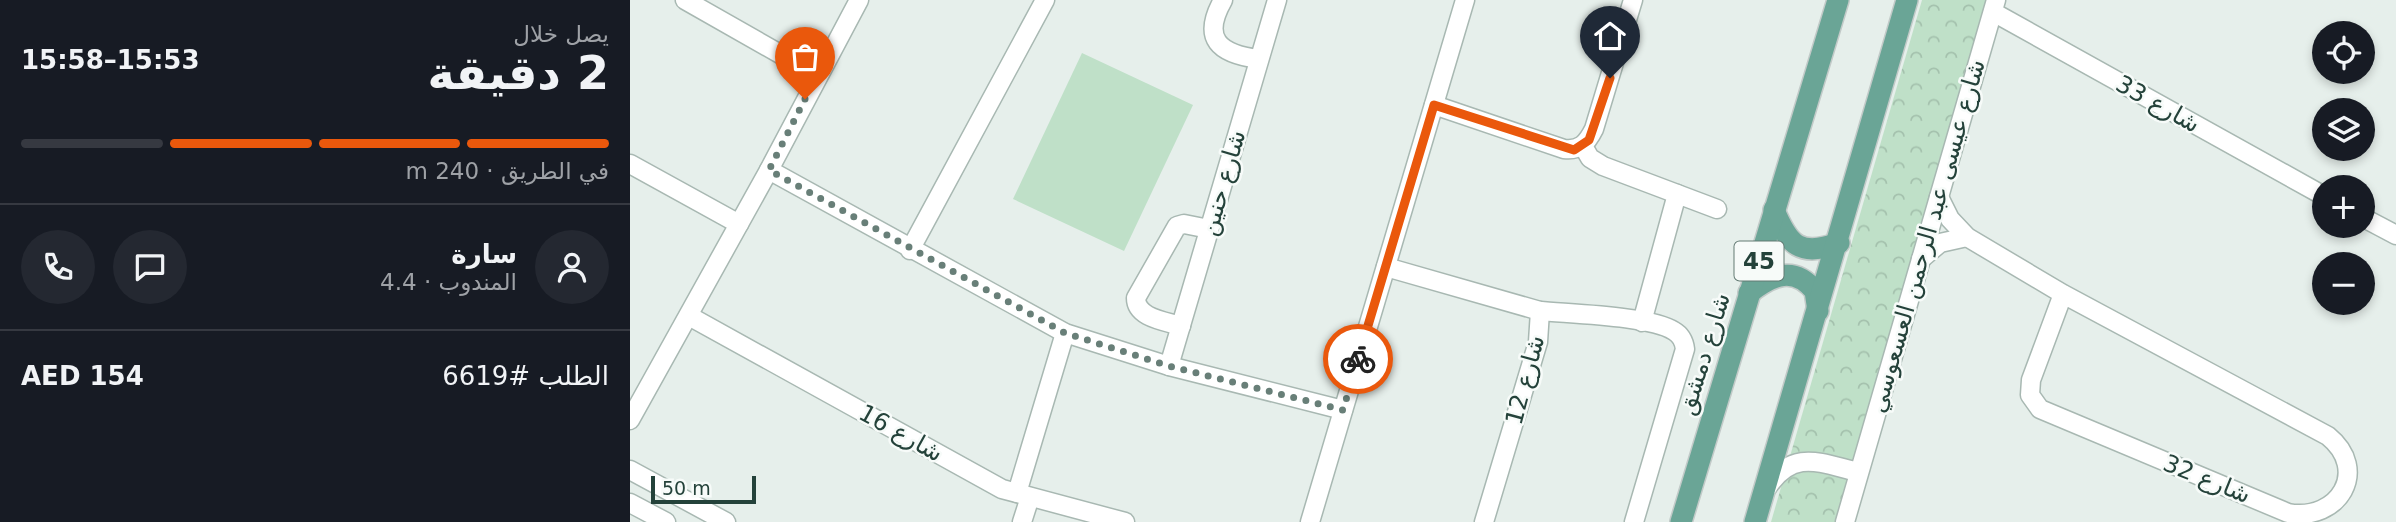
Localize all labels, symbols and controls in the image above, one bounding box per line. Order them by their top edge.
pin [1580,6,1640,78]
icon: home [1591,17,1629,55]
text: يصل خلال [513,21,609,47]
map controls [2312,21,2375,315]
button: locate [2312,21,2375,84]
pin [775,27,835,99]
icon: bag [786,38,824,76]
text: 15:53–15:58 [21,45,200,75]
text: 2 دقيقة [427,46,609,100]
street label: شارع عيسى عبد الرحمن العسعوسي [1863,56,1991,416]
street label: شارع 33 [2111,70,2205,138]
button: layers [2312,98,2375,161]
street label: شارع حنين [1195,127,1251,239]
text: في الطريق · 240 m [405,158,609,184]
button: + [2312,175,2375,238]
button: phone [21,230,95,304]
button: chat [113,230,187,304]
button: person [535,230,609,304]
text: سارة [451,239,517,269]
road number: 45 [1734,242,1784,280]
button: − [2312,252,2375,315]
text: المندوب · 4.4 [380,269,517,295]
street label: شارع دمشق [1672,290,1736,418]
courier [1323,324,1393,394]
street label: شارع 12 [1500,332,1550,428]
icon: bike [1339,340,1377,378]
text: AED 154 [21,361,144,391]
text: الطلب #6619 [442,361,609,391]
street label: شارع 16 [854,399,948,467]
street label: شارع 32 [2159,449,2255,509]
scale bar [651,473,756,505]
text: 50 m [662,477,711,499]

